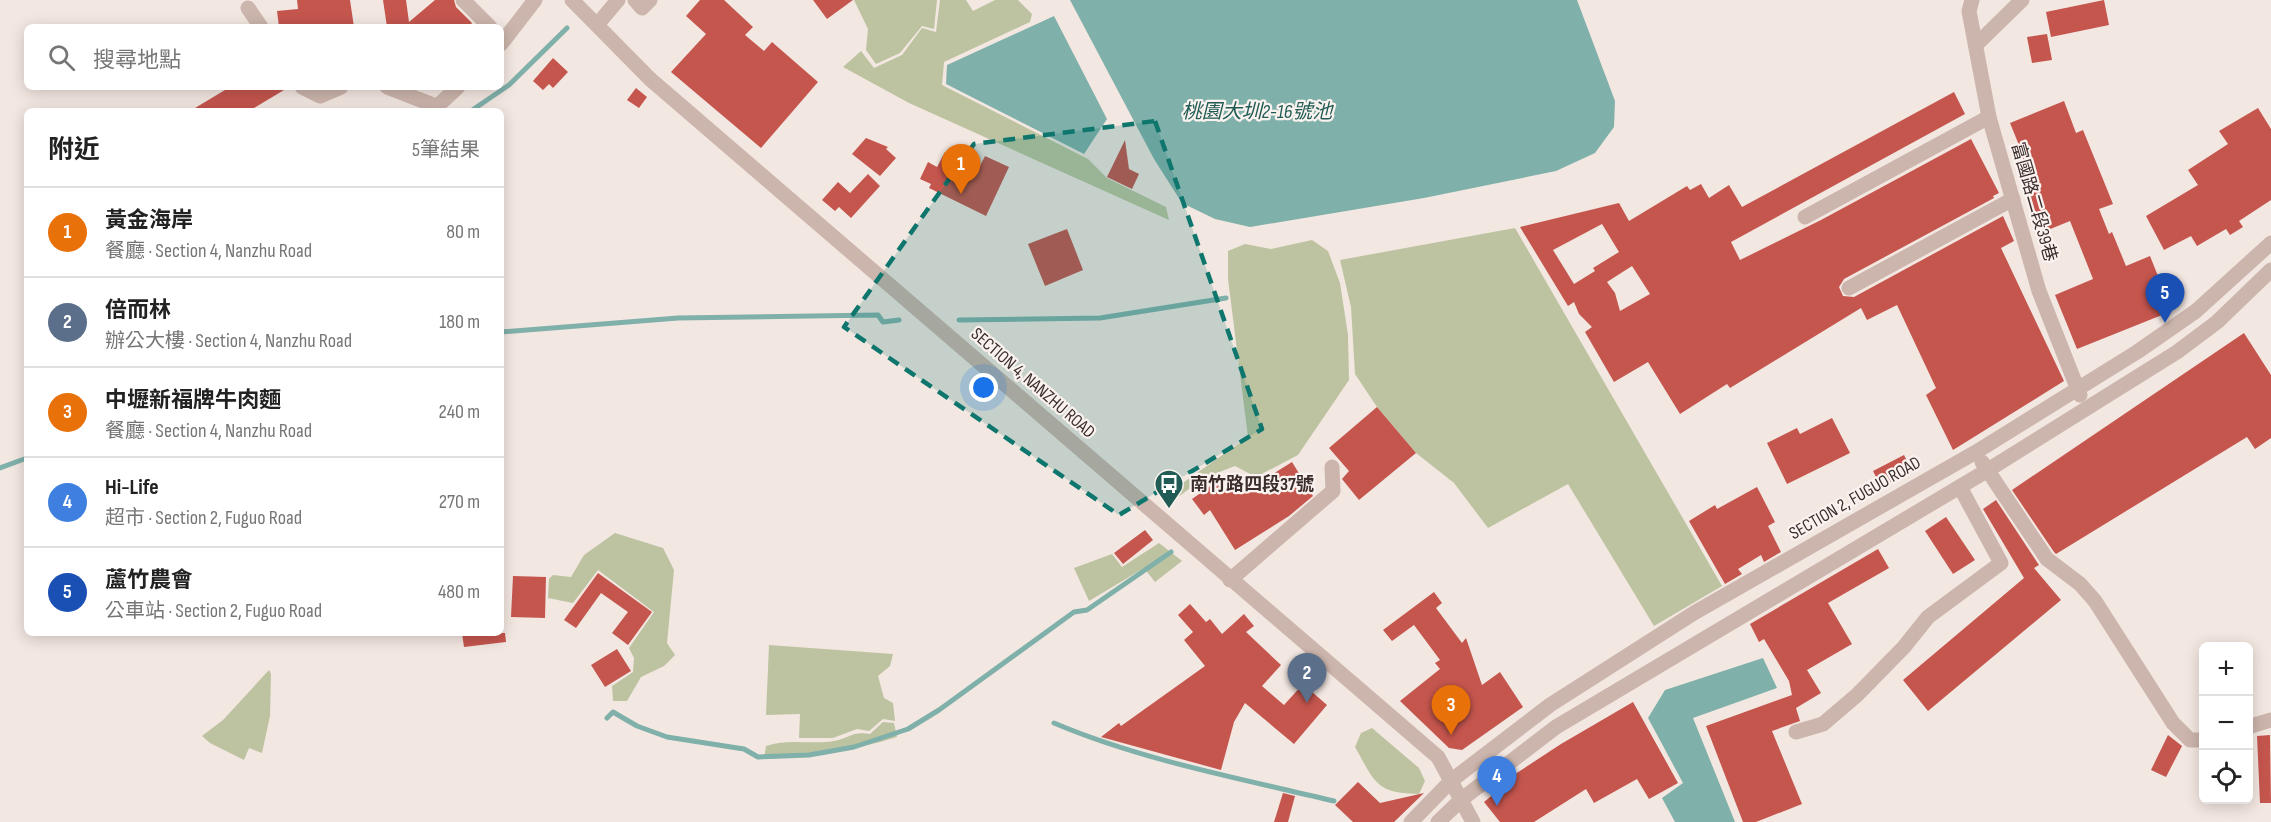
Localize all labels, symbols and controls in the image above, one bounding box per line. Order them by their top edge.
search box [24,24,504,90]
icon: search [45,41,78,74]
text: 搜尋地點 [93,47,181,74]
water label: 桃園大圳2-16號池 [1182,100,1334,124]
text: 附近 [48,135,100,166]
text: 5筆結果 [412,138,480,162]
street label: 富國路二段39巷 [2007,140,2061,264]
pin: 1 [942,144,980,194]
text: 黃金海岸 [105,207,193,234]
text: 1 [64,220,71,244]
text: 80 m [446,220,480,244]
text: 餐廳 · Section 4, Nanzhu Road [105,239,312,263]
pin: 5 [2146,274,2184,323]
text: 倍而林 [105,297,171,324]
text: 2 [63,310,72,334]
text: 180 m [439,310,480,334]
street label: SECTION 4, NANZHU ROAD [967,324,1099,442]
text: 辦公大樓 · Section 4, Nanzhu Road [105,329,352,353]
your location [969,373,998,402]
text: 中壢新福牌牛肉麵 [105,387,281,414]
text: 3 [63,400,72,424]
text: 240 m [439,400,480,424]
text: 餐廳 · Section 4, Nanzhu Road [105,419,312,443]
street label: SECTION 2, FUGUO ROAD [1786,452,1924,544]
bus stop icon: 南竹路四段37號 [1153,468,1185,510]
text: Hi-Life [105,474,159,501]
place label: 南竹路四段37號 [1190,474,1314,495]
text: 4 [63,490,72,514]
text: 270 m [439,490,480,514]
text: 超市 · Section 2, Fuguo Road [105,506,302,530]
text: 蘆竹農會 [105,567,193,594]
text: 5 [63,580,72,604]
text: 480 m [438,580,480,604]
text: 公車站 · Section 2, Fuguo Road [105,599,322,623]
map controls [2199,642,2253,804]
button: + [2199,642,2253,696]
pin: 2 [1288,654,1326,703]
pin: 3 [1432,686,1470,735]
button: − [2199,696,2253,750]
button: locate [2199,750,2253,804]
pin: 4 [1478,756,1516,806]

